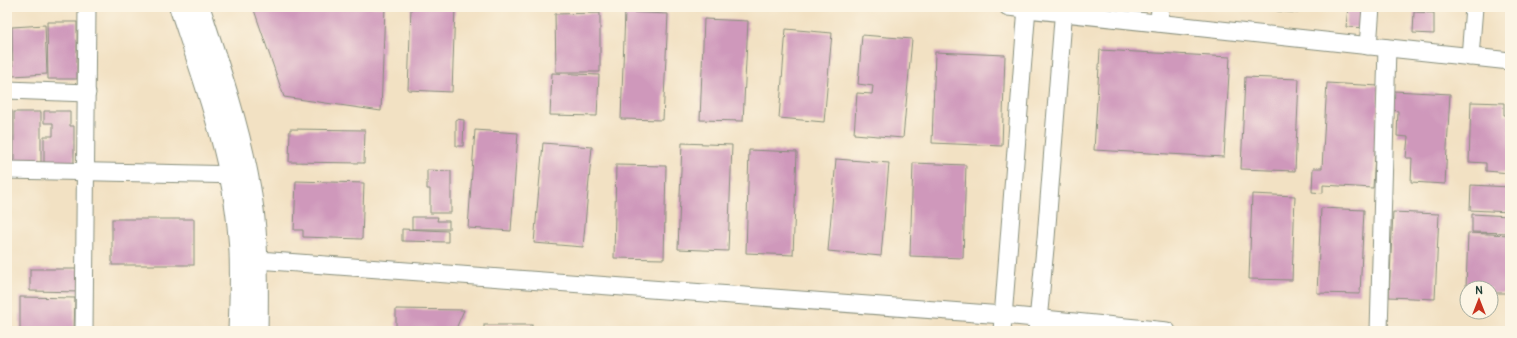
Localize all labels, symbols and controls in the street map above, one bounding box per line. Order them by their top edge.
north arrow [1459,280,1499,320]
text: N [1475,284,1483,297]

